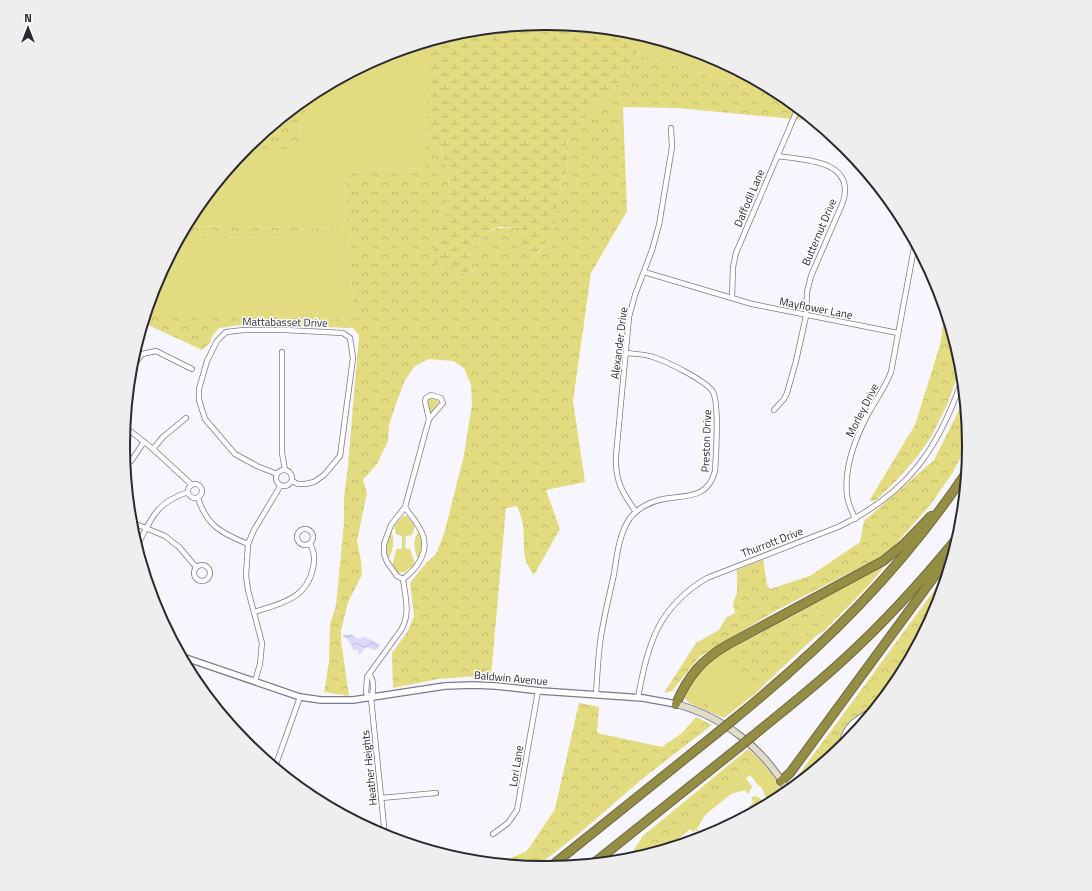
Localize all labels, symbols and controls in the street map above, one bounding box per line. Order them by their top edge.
north arrow [8,8,48,48]
text: N [24,10,32,26]
street label: Daffodil Lane [730,166,768,229]
street label: Butternut Drive [798,195,841,268]
street label: Mayflower Lane [778,293,854,323]
street label: Alexander Drive [607,306,631,380]
street label: Mattabasset Drive [242,313,328,331]
street label: Morley Drive [842,380,883,440]
street label: Preston Drive [697,409,715,473]
street label: Thurrott Drive [739,523,806,561]
street label: Baldwin Avenue [473,667,549,689]
street label: Heather Heights [357,729,381,807]
street label: Lori Lane [505,744,527,788]

